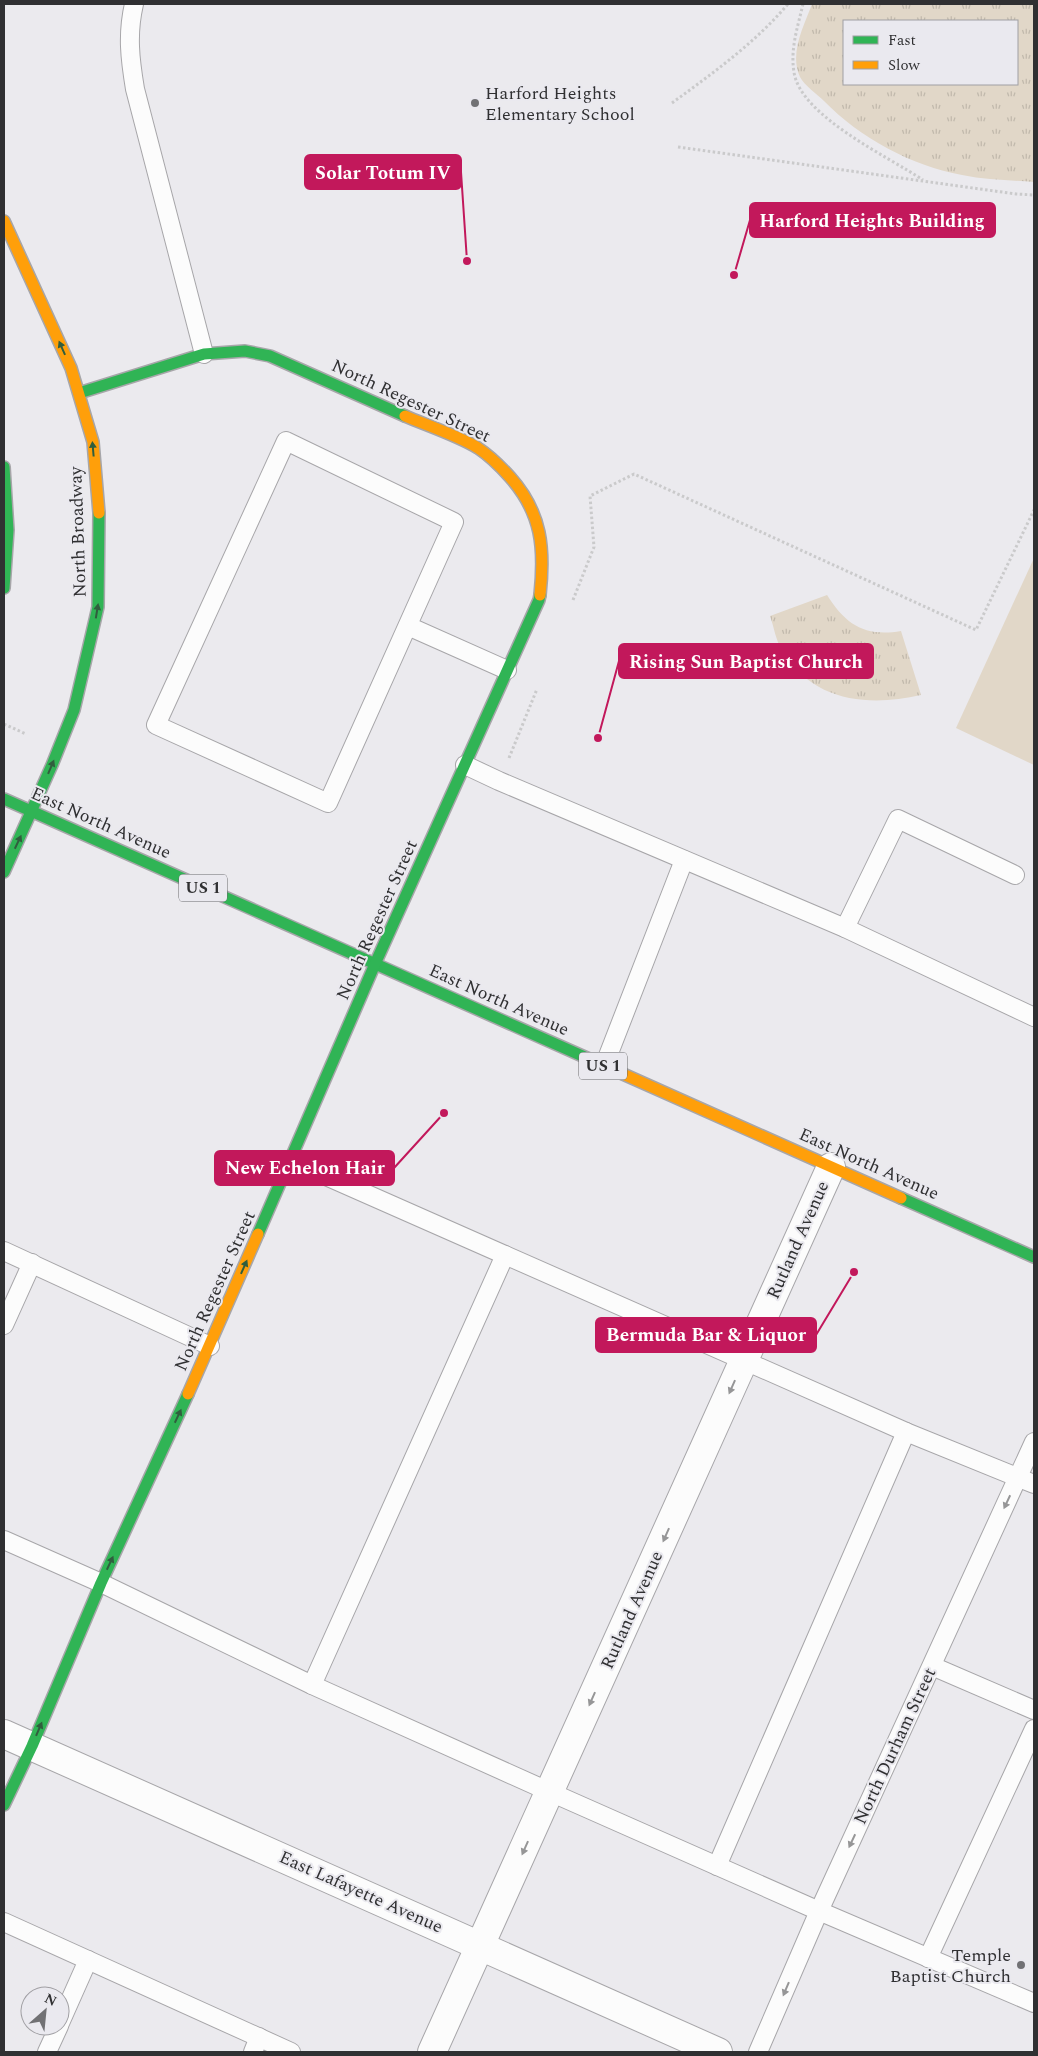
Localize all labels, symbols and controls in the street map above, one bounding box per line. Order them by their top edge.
legend [843,20,1018,85]
text: Fast [888,29,916,52]
text: Slow [888,54,920,77]
place label: Harford Heights Elementary School [485,80,635,128]
marker: Harford Heights Elementary School [469,97,481,109]
callout: Solar Totum IV [305,155,461,189]
text: Solar Totum IV [315,159,451,188]
callout: Harford Heights Building [750,203,995,237]
text: Harford Heights Building [759,207,985,236]
one-way arrow [58,340,66,355]
street label: North Regester Street [327,352,495,450]
one-way arrow [89,441,97,457]
street label: North Broadway [62,465,94,598]
one-way arrow [93,603,101,619]
callout: Rising Sun Baptist Church [619,644,873,678]
text: Rising Sun Baptist Church [629,648,863,677]
one-way arrow [48,760,56,774]
street label: East North Avenue [27,780,175,866]
one-way arrow [14,835,22,849]
street label: North Regester Street [329,835,425,1005]
road number: US 1 [179,874,227,901]
street label: East North Avenue [425,957,573,1043]
road number: US 1 [579,1052,627,1080]
street label: East North Avenue [795,1121,943,1207]
callout: New Echelon Hair [215,1151,394,1185]
text: New Echelon Hair [225,1154,386,1183]
street label: Rutland Avenue [760,1177,836,1303]
street label: North Regester Street [167,1206,263,1376]
one-way arrow [241,1260,249,1274]
callout: Bermuda Bar & Liquor [596,1318,816,1352]
text: Bermuda Bar & Liquor [606,1321,807,1350]
one-way arrow [728,1380,736,1394]
one-way arrow [174,1409,182,1423]
one-way arrow [1002,1495,1010,1509]
one-way arrow [661,1528,669,1542]
street label: Rutland Avenue [594,1547,670,1673]
one-way arrow [106,1556,115,1571]
street label: North Durham Street [847,1663,943,1829]
one-way arrow [587,1692,595,1706]
one-way arrow [36,1722,44,1736]
one-way arrow [847,1833,856,1848]
one-way arrow [521,1840,530,1855]
street label: East Lafayette Avenue [275,1844,447,1940]
place label: Temple Baptist Church [890,1942,1011,1990]
marker: Temple Baptist Church [1015,1959,1027,1971]
one-way arrow [781,1982,789,1996]
north arrow [20,1986,70,2036]
text: N [41,1988,61,2012]

